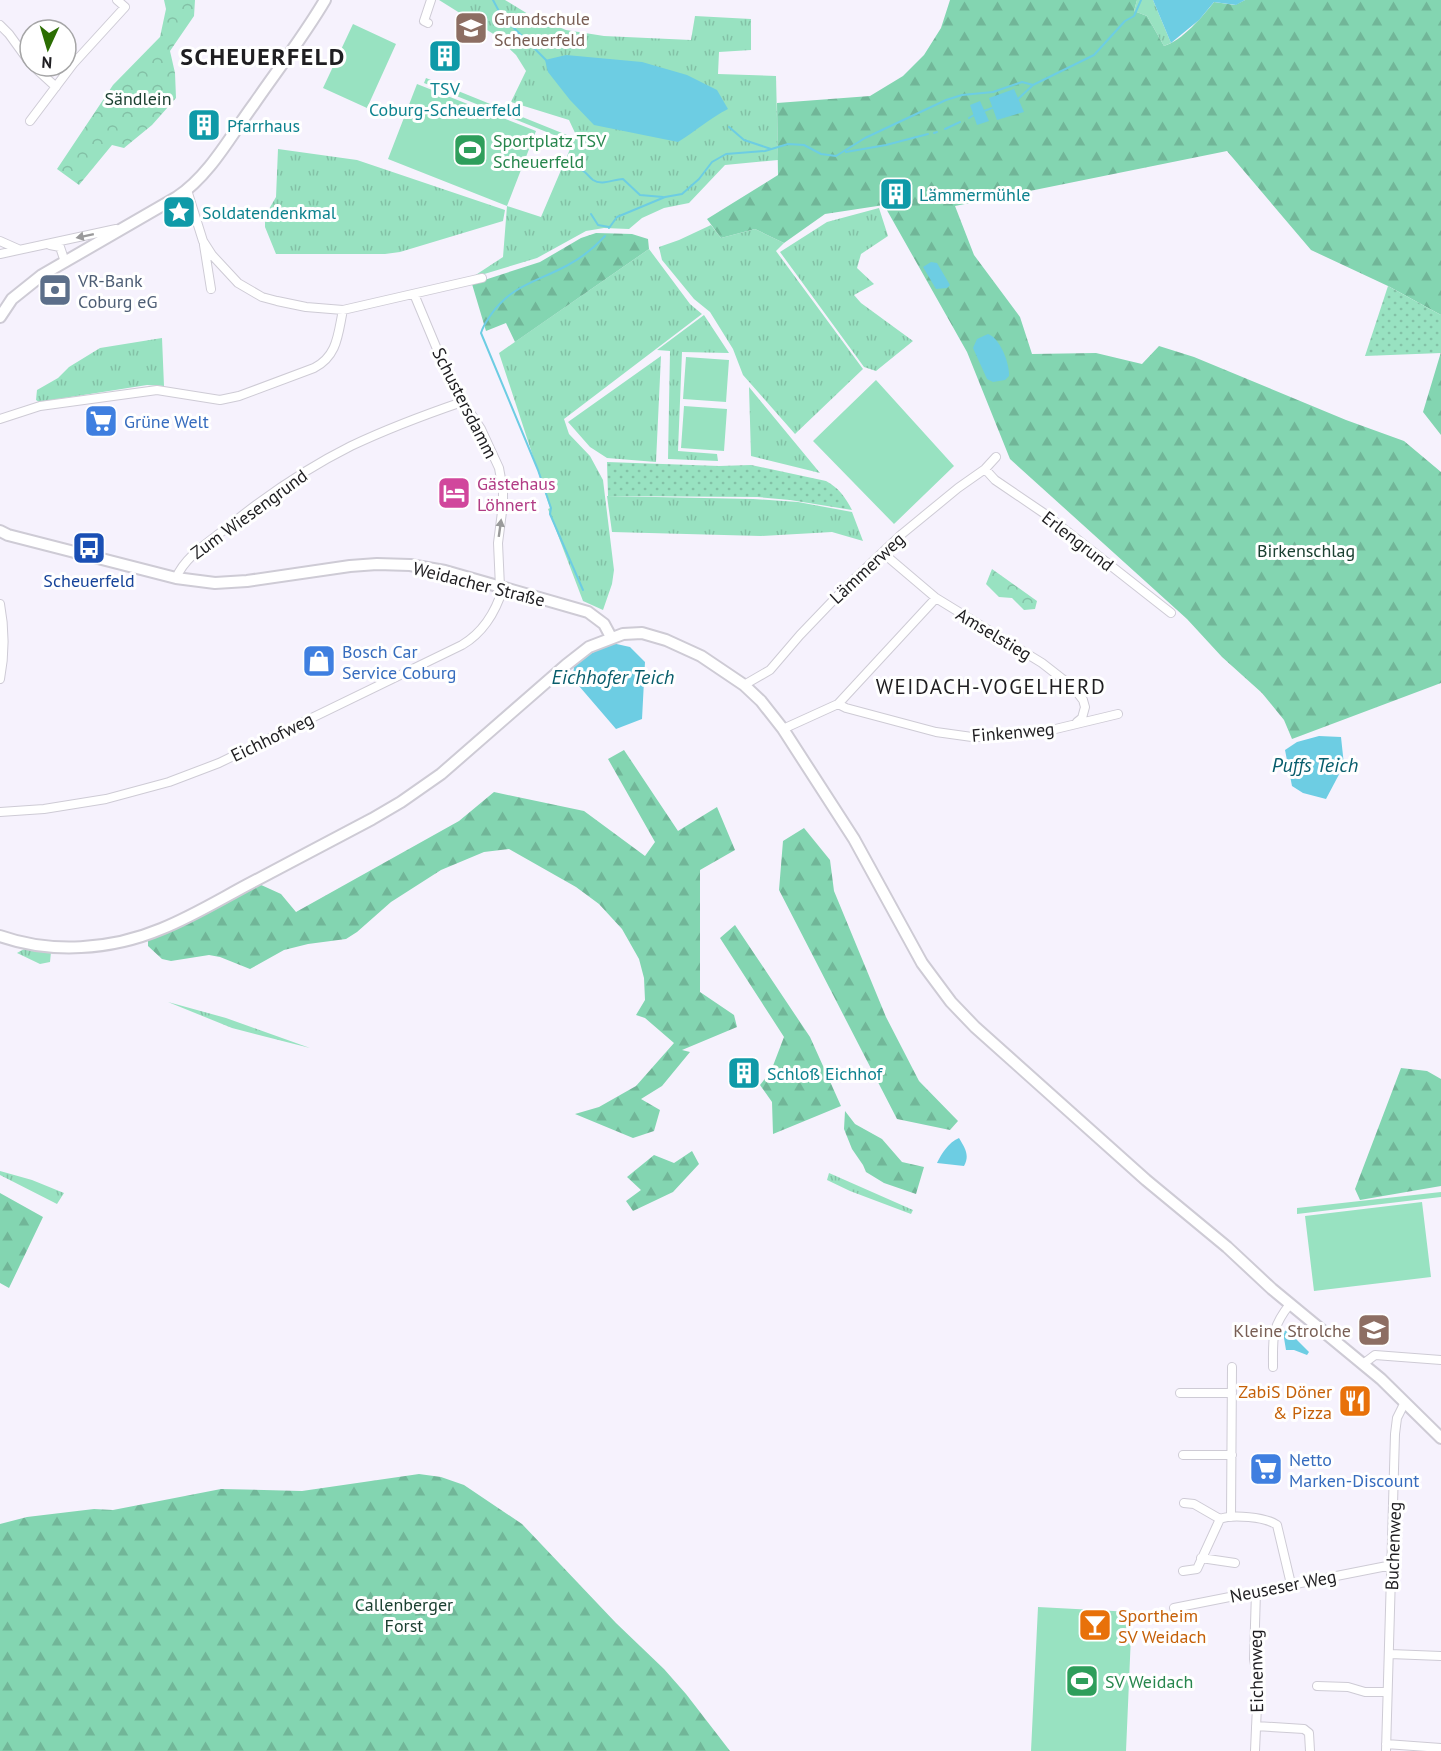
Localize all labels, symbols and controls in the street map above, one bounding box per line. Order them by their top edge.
place label: Grundschule Scheuerfeld [494,7,590,51]
school or university icon: Grundschule Scheuerfeld [453,10,489,46]
north arrow [18,18,78,78]
building icon: TSV Coburg-Scheuerfeld [427,38,463,74]
district label: SCHEUERFELD [180,41,346,72]
text: N [41,53,53,73]
place label: TSV Coburg-Scheuerfeld [369,77,521,121]
park label: Sändlein [104,87,172,110]
building icon: Pfarrhaus [186,107,222,143]
place label: Pfarrhaus [227,114,300,137]
place label: Sportplatz TSV Scheuerfeld [493,129,607,173]
sports icon: Sportplatz TSV Scheuerfeld [452,132,488,168]
building icon: Lämmermühle [878,176,914,212]
place label: Lämmermühle [919,183,1030,206]
place icon: Soldatendenkmal [161,194,197,230]
place label: Soldatendenkmal [202,201,337,224]
one-way arrow [75,232,94,241]
place label: VR-Bank Coburg eG [77,269,157,313]
bank icon: VR-Bank Coburg eG [37,272,73,308]
street label: Schustersdamm [427,344,503,462]
supermarket icon: Grüne Welt [83,403,119,439]
place label: Grüne Welt [124,410,209,433]
street label: Zum Wiesengrund [186,464,312,564]
place label: Gästehaus Löhnert [477,472,556,516]
hotel icon: Gästehaus Löhnert [436,475,472,511]
street label: Erlengrund [1037,506,1119,576]
one-way arrow [495,519,504,538]
street label: Lämmerweg [825,527,909,609]
bus stop icon: Scheuerfeld [71,530,107,566]
park label: Birkenschlag [1257,539,1355,562]
street label: Weidacher Straße [411,556,547,612]
place label: Scheuerfeld [43,569,135,592]
street label: Amselstieg [952,602,1036,666]
place label: Bosch Car Service Coburg [342,640,456,684]
shop icon: Bosch Car Service Coburg [301,643,337,679]
water label: Eichhofer Teich [552,664,674,690]
district label: WEIDACH-VOGELHERD [876,673,1106,700]
street label: Eichhofweg [227,707,317,767]
street label: Finkenweg [971,717,1055,747]
water label: Puffs Teich [1272,752,1358,778]
building icon: Schloß Eichhof [726,1055,762,1091]
place label: Schloß Eichhof [767,1062,884,1085]
school or university icon: Kleine Strolche [1356,1312,1392,1348]
place label: Kleine Strolche [1233,1319,1351,1342]
place label: ZabiS Döner & Pizza [1238,1380,1332,1424]
restaurant icon: ZabiS Döner & Pizza [1337,1383,1373,1419]
place label: Netto Marken-Discount [1289,1448,1419,1492]
supermarket icon: Netto Marken-Discount [1248,1451,1284,1487]
street label: Buchenweg [1380,1501,1406,1591]
street label: Neuseser Weg [1228,1564,1338,1608]
park label: Callenberger Forst [355,1593,453,1637]
place label: Sportheim SV Weidach [1118,1604,1206,1648]
bar icon: Sportheim SV Weidach [1077,1607,1113,1643]
street label: Eichenweg [1244,1629,1268,1713]
sports icon: SV Weidach [1064,1663,1100,1699]
place label: SV Weidach [1105,1670,1193,1693]

